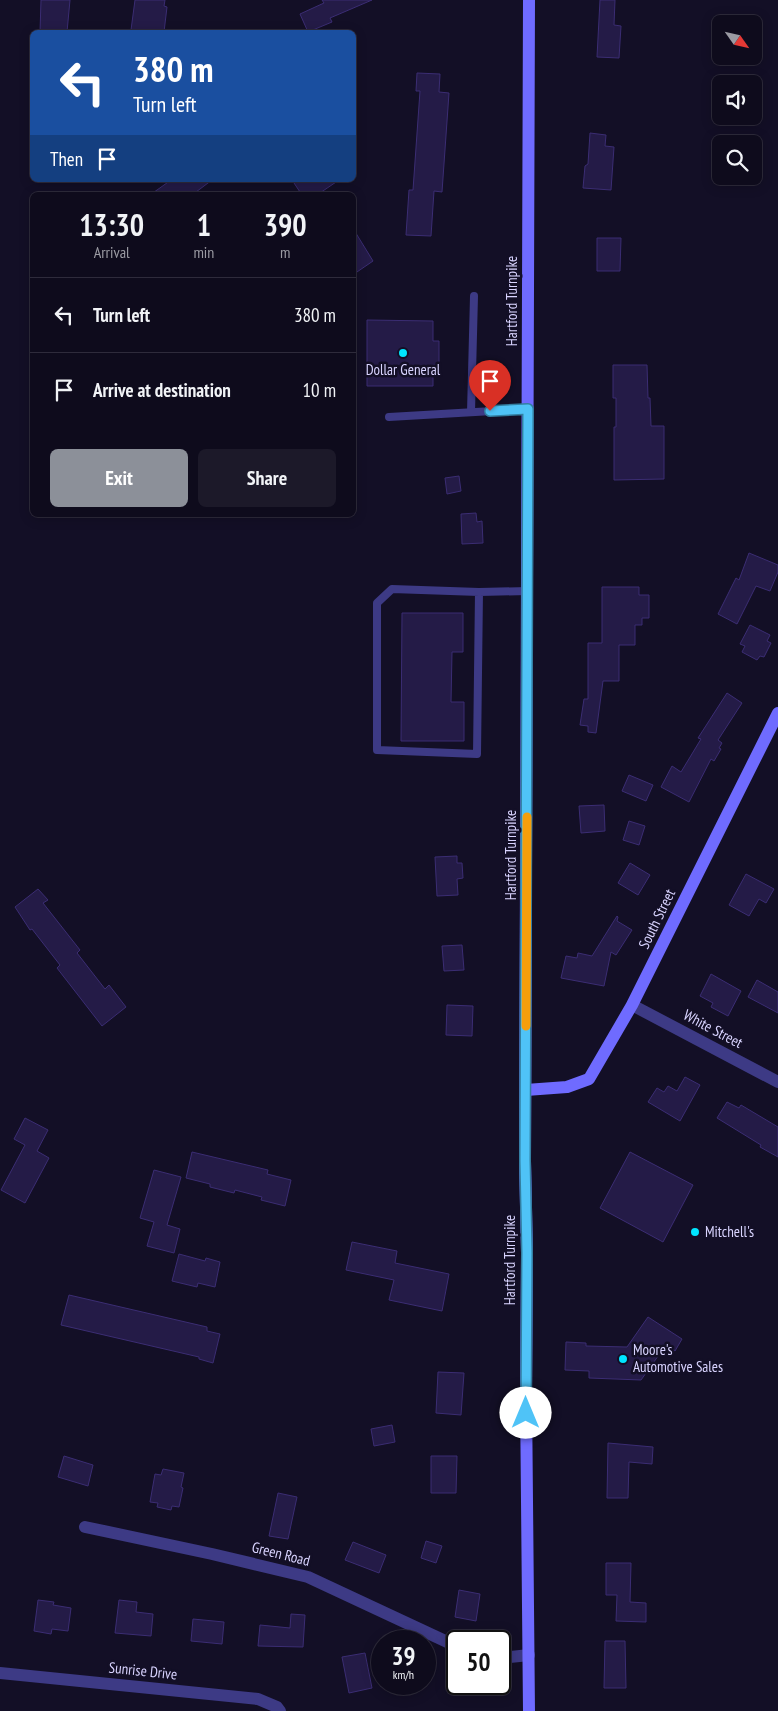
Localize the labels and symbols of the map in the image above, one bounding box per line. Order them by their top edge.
north arrow [712,15,762,65]
street label: Hartford Turnpike [502,256,521,346]
marker: Dollar General [397,347,409,359]
place label: Dollar General [366,360,441,379]
pin [469,360,511,411]
street label: Hartford Turnpike [501,810,520,900]
street label: South Street [634,886,679,952]
street label: White Street [680,1005,746,1052]
street label: Hartford Turnpike [500,1215,519,1305]
place label: Mitchell's [705,1222,754,1241]
marker: Mitchell's [689,1226,701,1238]
place label: Moore's Automotive Sales [633,1340,723,1376]
marker: Moore's Automotive Sales [617,1353,629,1365]
position arrow [499,1386,551,1438]
street label: Green Road [250,1537,312,1570]
speed limit sign: 50 [446,1630,511,1695]
street label: Sunrise Drive [108,1657,178,1684]

